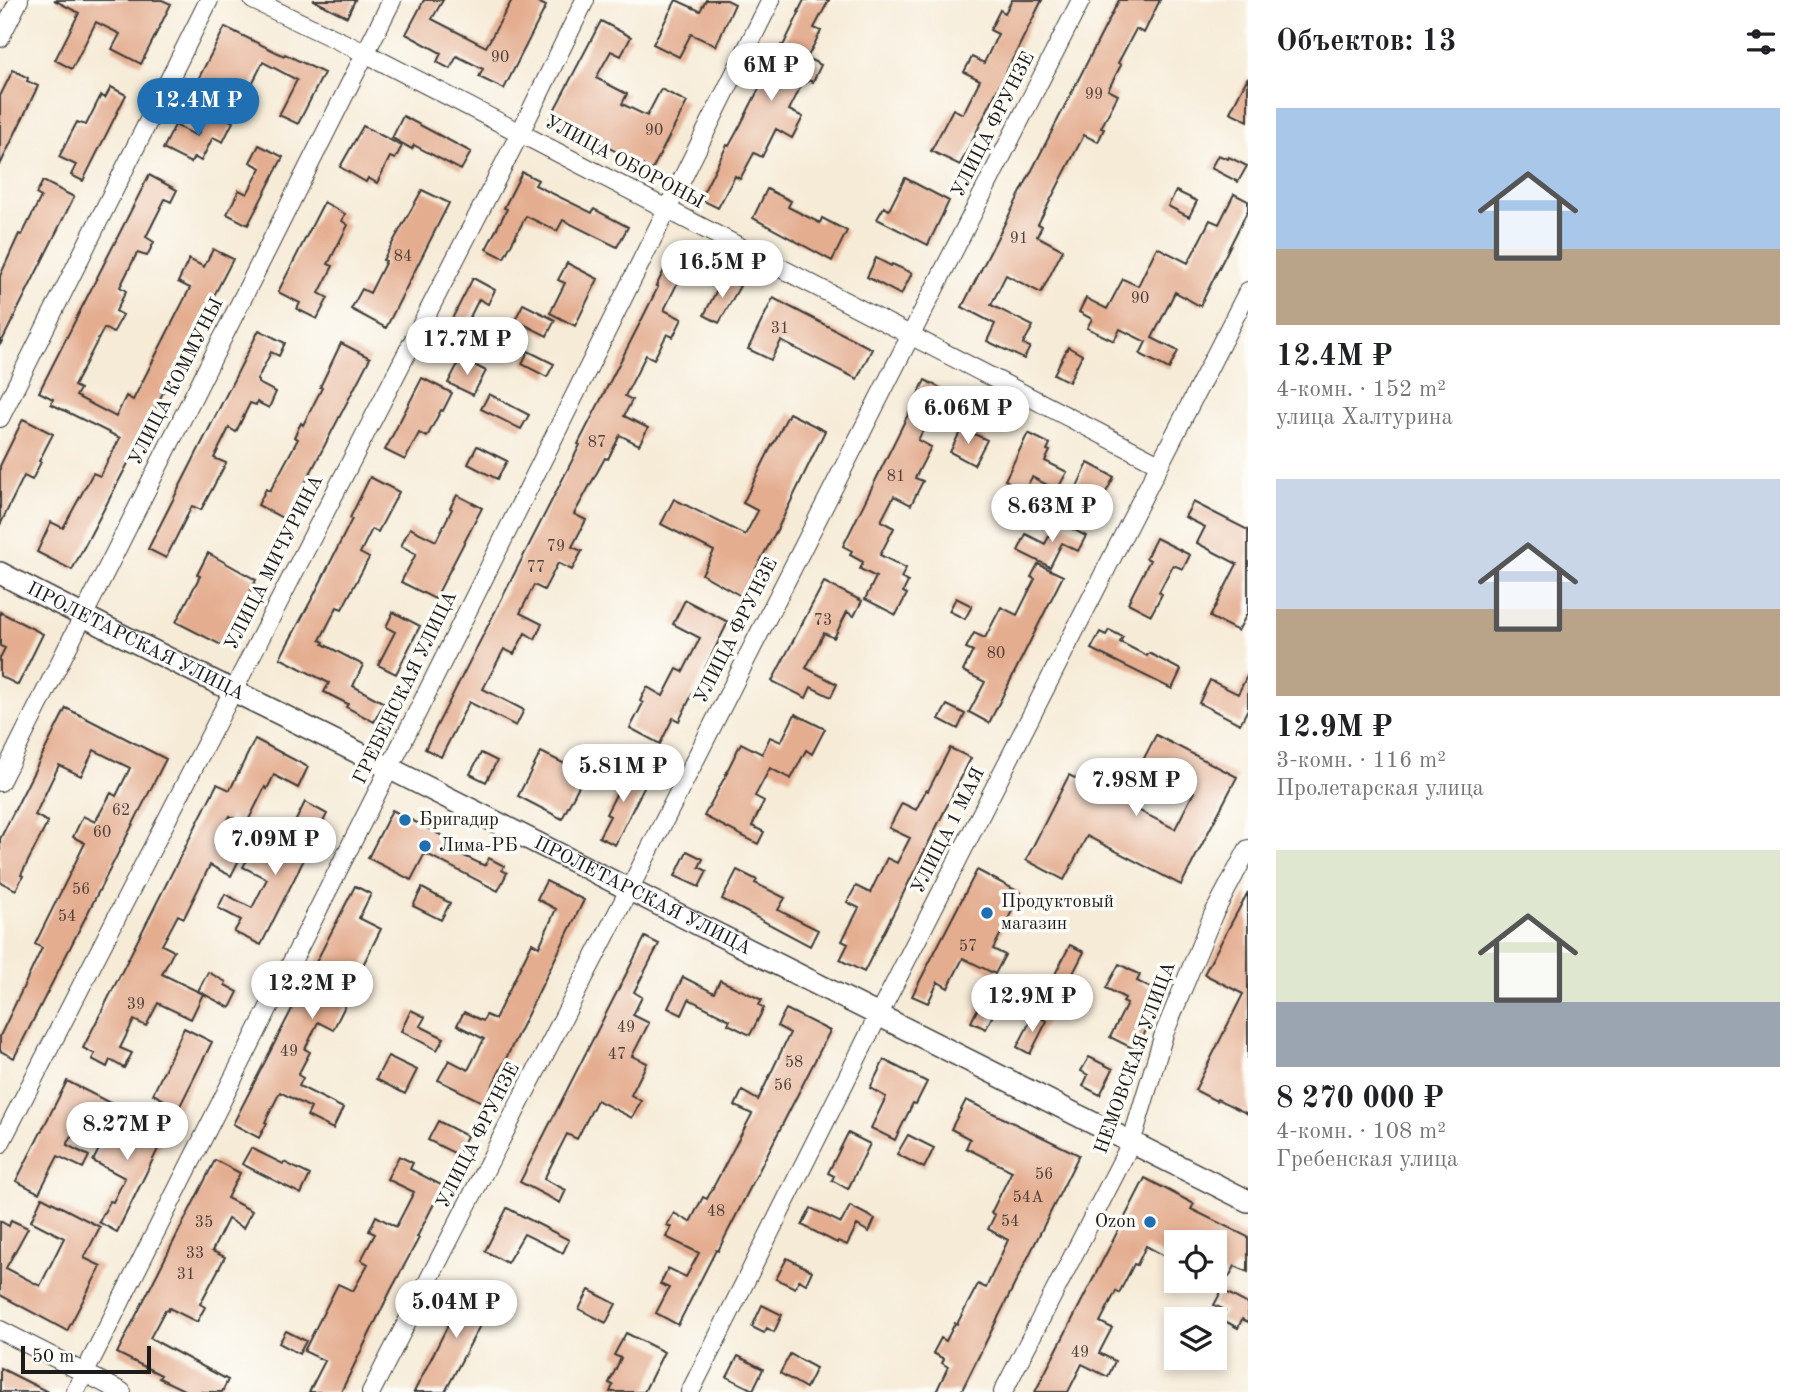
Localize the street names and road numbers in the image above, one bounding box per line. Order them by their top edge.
street label: УЛИЦА ФРУНЗЕ [949,49,1039,201]
street label: УЛИЦА ОБОРОНЫ [541,113,707,213]
street label: УЛИЦА КОММУНЫ [127,295,227,469]
street label: УЛИЦА МИЧУРИНА [223,472,328,654]
street label: УЛИЦА ФРУНЗЕ [692,555,782,707]
street label: ПРОЛЕТАРСКАЯ УЛИЦА [24,579,248,704]
street label: ГРЕБЕНСКАЯ УЛИЦА [351,588,461,788]
street label: УЛИЦА 1 МАЯ [909,765,989,897]
street label: ПРОЛЕТАРСКАЯ УЛИЦА [531,833,754,959]
street label: НЕМОВСКАЯ УЛИЦА [1092,959,1180,1156]
street label: УЛИЦА ФРУНЗЕ [434,1060,524,1212]

